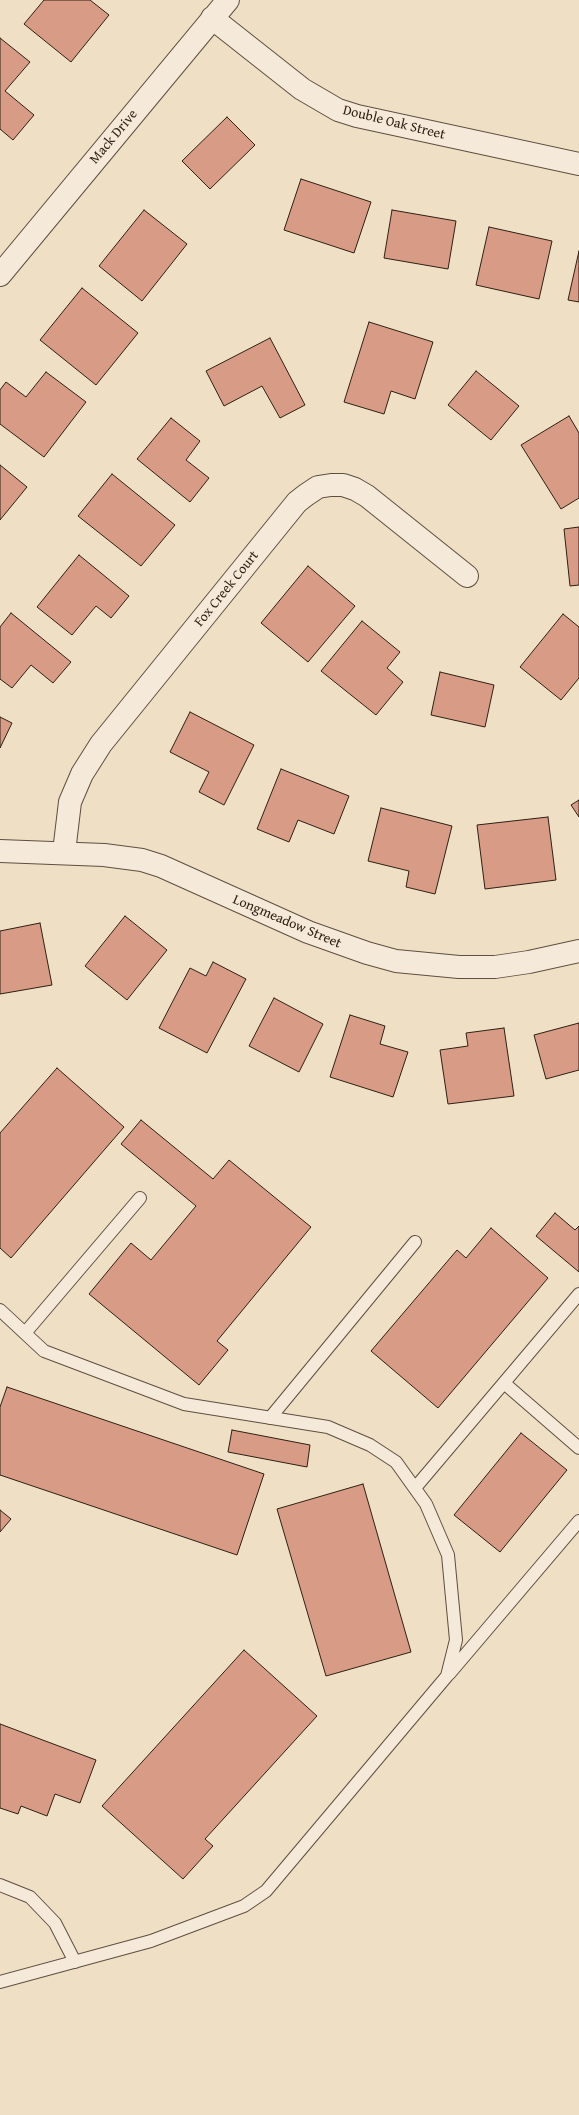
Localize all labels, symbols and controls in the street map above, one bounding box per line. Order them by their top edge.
street label: Double Oak Street [341,102,447,144]
street label: Mack Drive [86,106,142,168]
street label: Fox Creek Court [191,548,263,630]
street label: Longmeadow Street [230,892,344,952]

